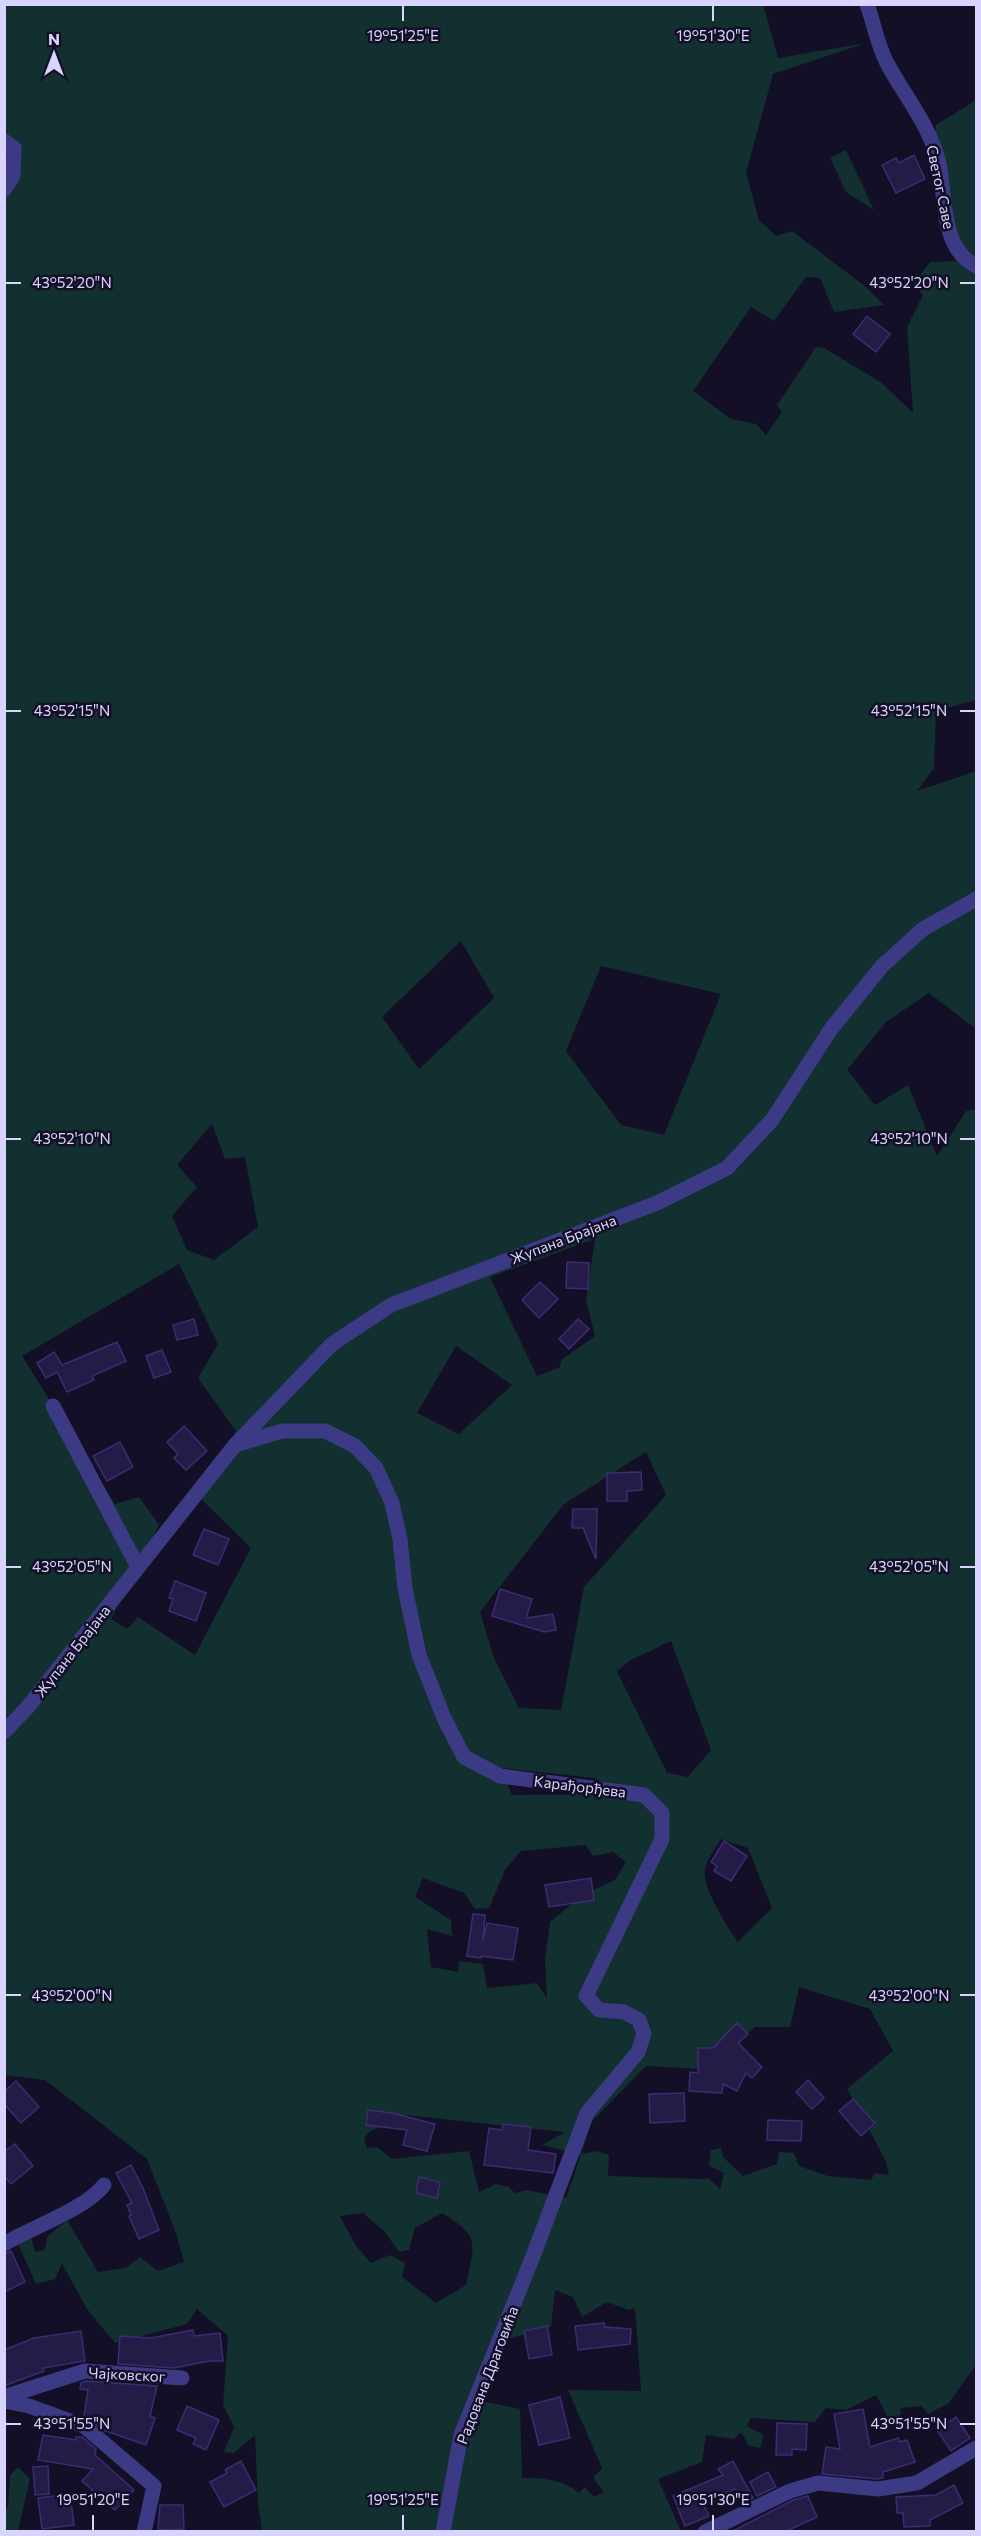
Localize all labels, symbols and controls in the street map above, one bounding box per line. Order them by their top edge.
north arrow [24,24,84,84]
text: 19°51'25"E [367,26,439,44]
text: 19°51'30"E [676,26,750,44]
text: N [48,29,60,48]
street label: Светог Саве [923,143,959,231]
text: 43°52'20"N [32,273,112,291]
text: 43°52'20"N [869,273,949,291]
text: 43°52'15"N [34,701,110,719]
text: 43°52'15"N [871,701,947,719]
text: 43°52'10"N [33,1129,111,1147]
text: 43°52'10"N [870,1129,948,1147]
street label: Жупана Брајана [507,1211,619,1267]
text: 43°52'05"N [32,1557,112,1575]
text: 43°52'05"N [869,1557,949,1575]
street label: Жупана Брајана [30,1601,114,1701]
street label: Карађорђева [533,1771,627,1801]
text: 43°52'00"N [31,1986,113,2004]
text: 43°52'00"N [868,1986,950,2004]
street label: Радована Драговића [452,2303,522,2447]
street label: Чајковског [88,2363,166,2385]
text: 43°51'55"N [34,2414,110,2432]
text: 43°51'55"N [871,2414,947,2432]
text: 19°51'20"E [56,2490,130,2508]
text: 19°51'25"E [367,2490,439,2508]
text: 19°51'30"E [676,2490,750,2508]

